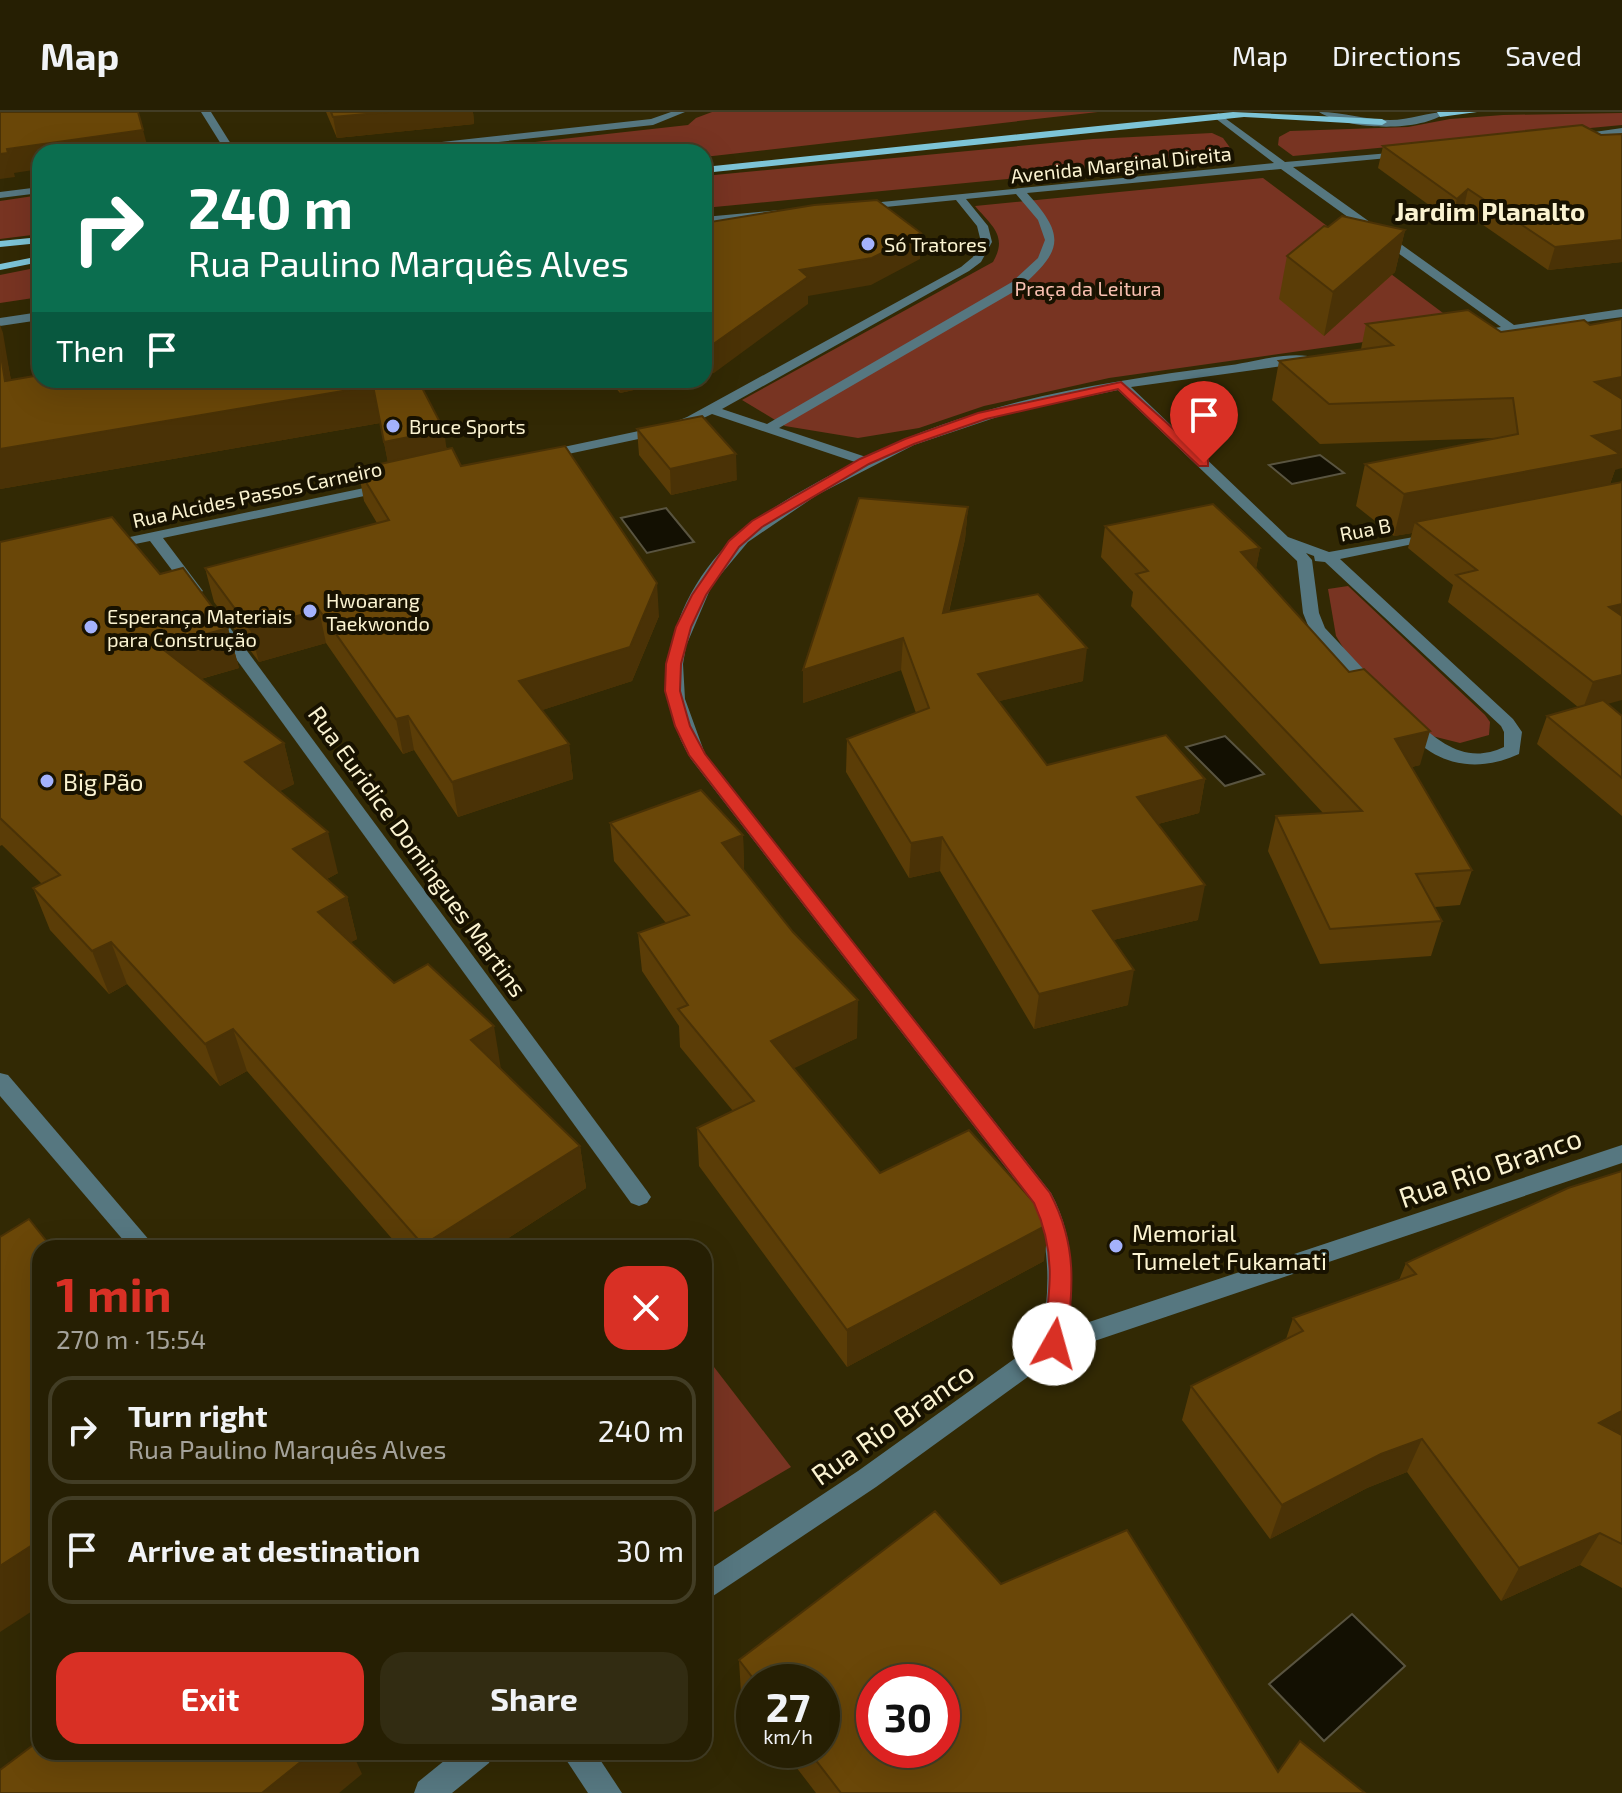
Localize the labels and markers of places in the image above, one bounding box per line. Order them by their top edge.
place label: Só Tratores [884,232,987,256]
marker: Só Tratores [859,235,877,253]
pin [1170,381,1238,463]
place label: Bruce Sports [409,414,526,438]
marker: Bruce Sports [384,417,402,435]
place label: Hwoarang Taekwondo [326,588,430,635]
marker: Hwoarang Taekwondo [301,602,319,620]
place label: Esperança Materiais para Construção [107,604,293,652]
marker: Esperança Materiais para Construção [82,618,100,636]
place label: Big Pão [63,767,143,796]
marker: Big Pão [38,772,56,790]
place label: Memorial Tumelet Fukamati [1132,1218,1327,1275]
marker: Memorial Tumelet Fukamati [1107,1237,1125,1255]

